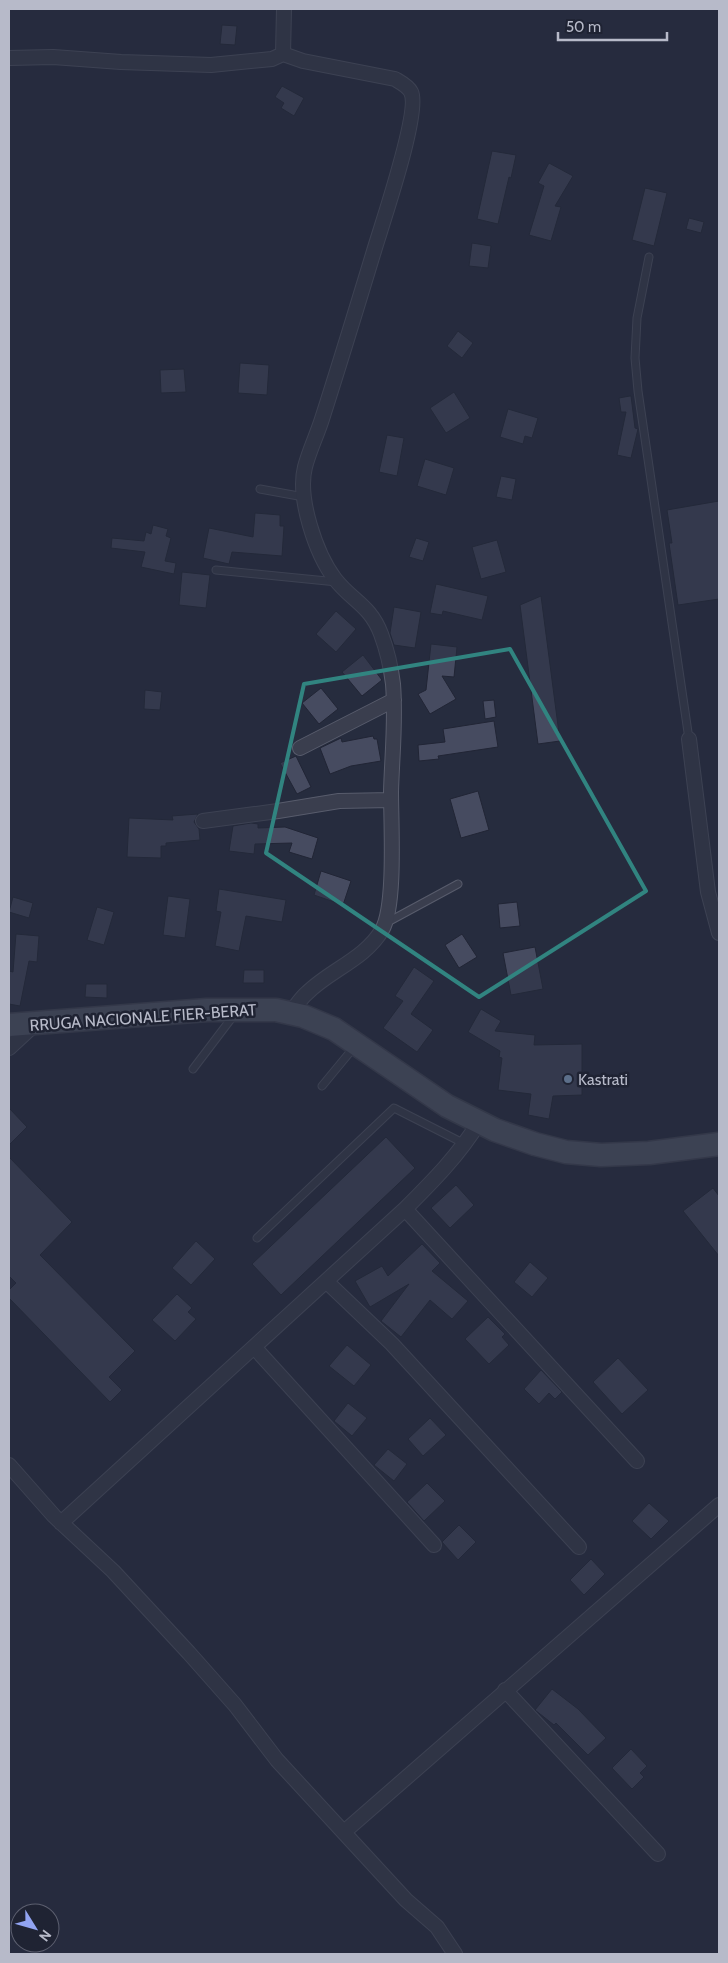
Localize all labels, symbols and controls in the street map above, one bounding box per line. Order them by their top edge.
scale bar [558,10,667,42]
text: 50 m [566,18,601,36]
street label: RRUGA NACIONALE FIER-BERAT [29,1000,257,1035]
place label: Kastrati [578,1070,628,1089]
marker: Kastrati [562,1073,574,1085]
north arrow [10,1903,60,1953]
text: N [35,1926,56,1945]

